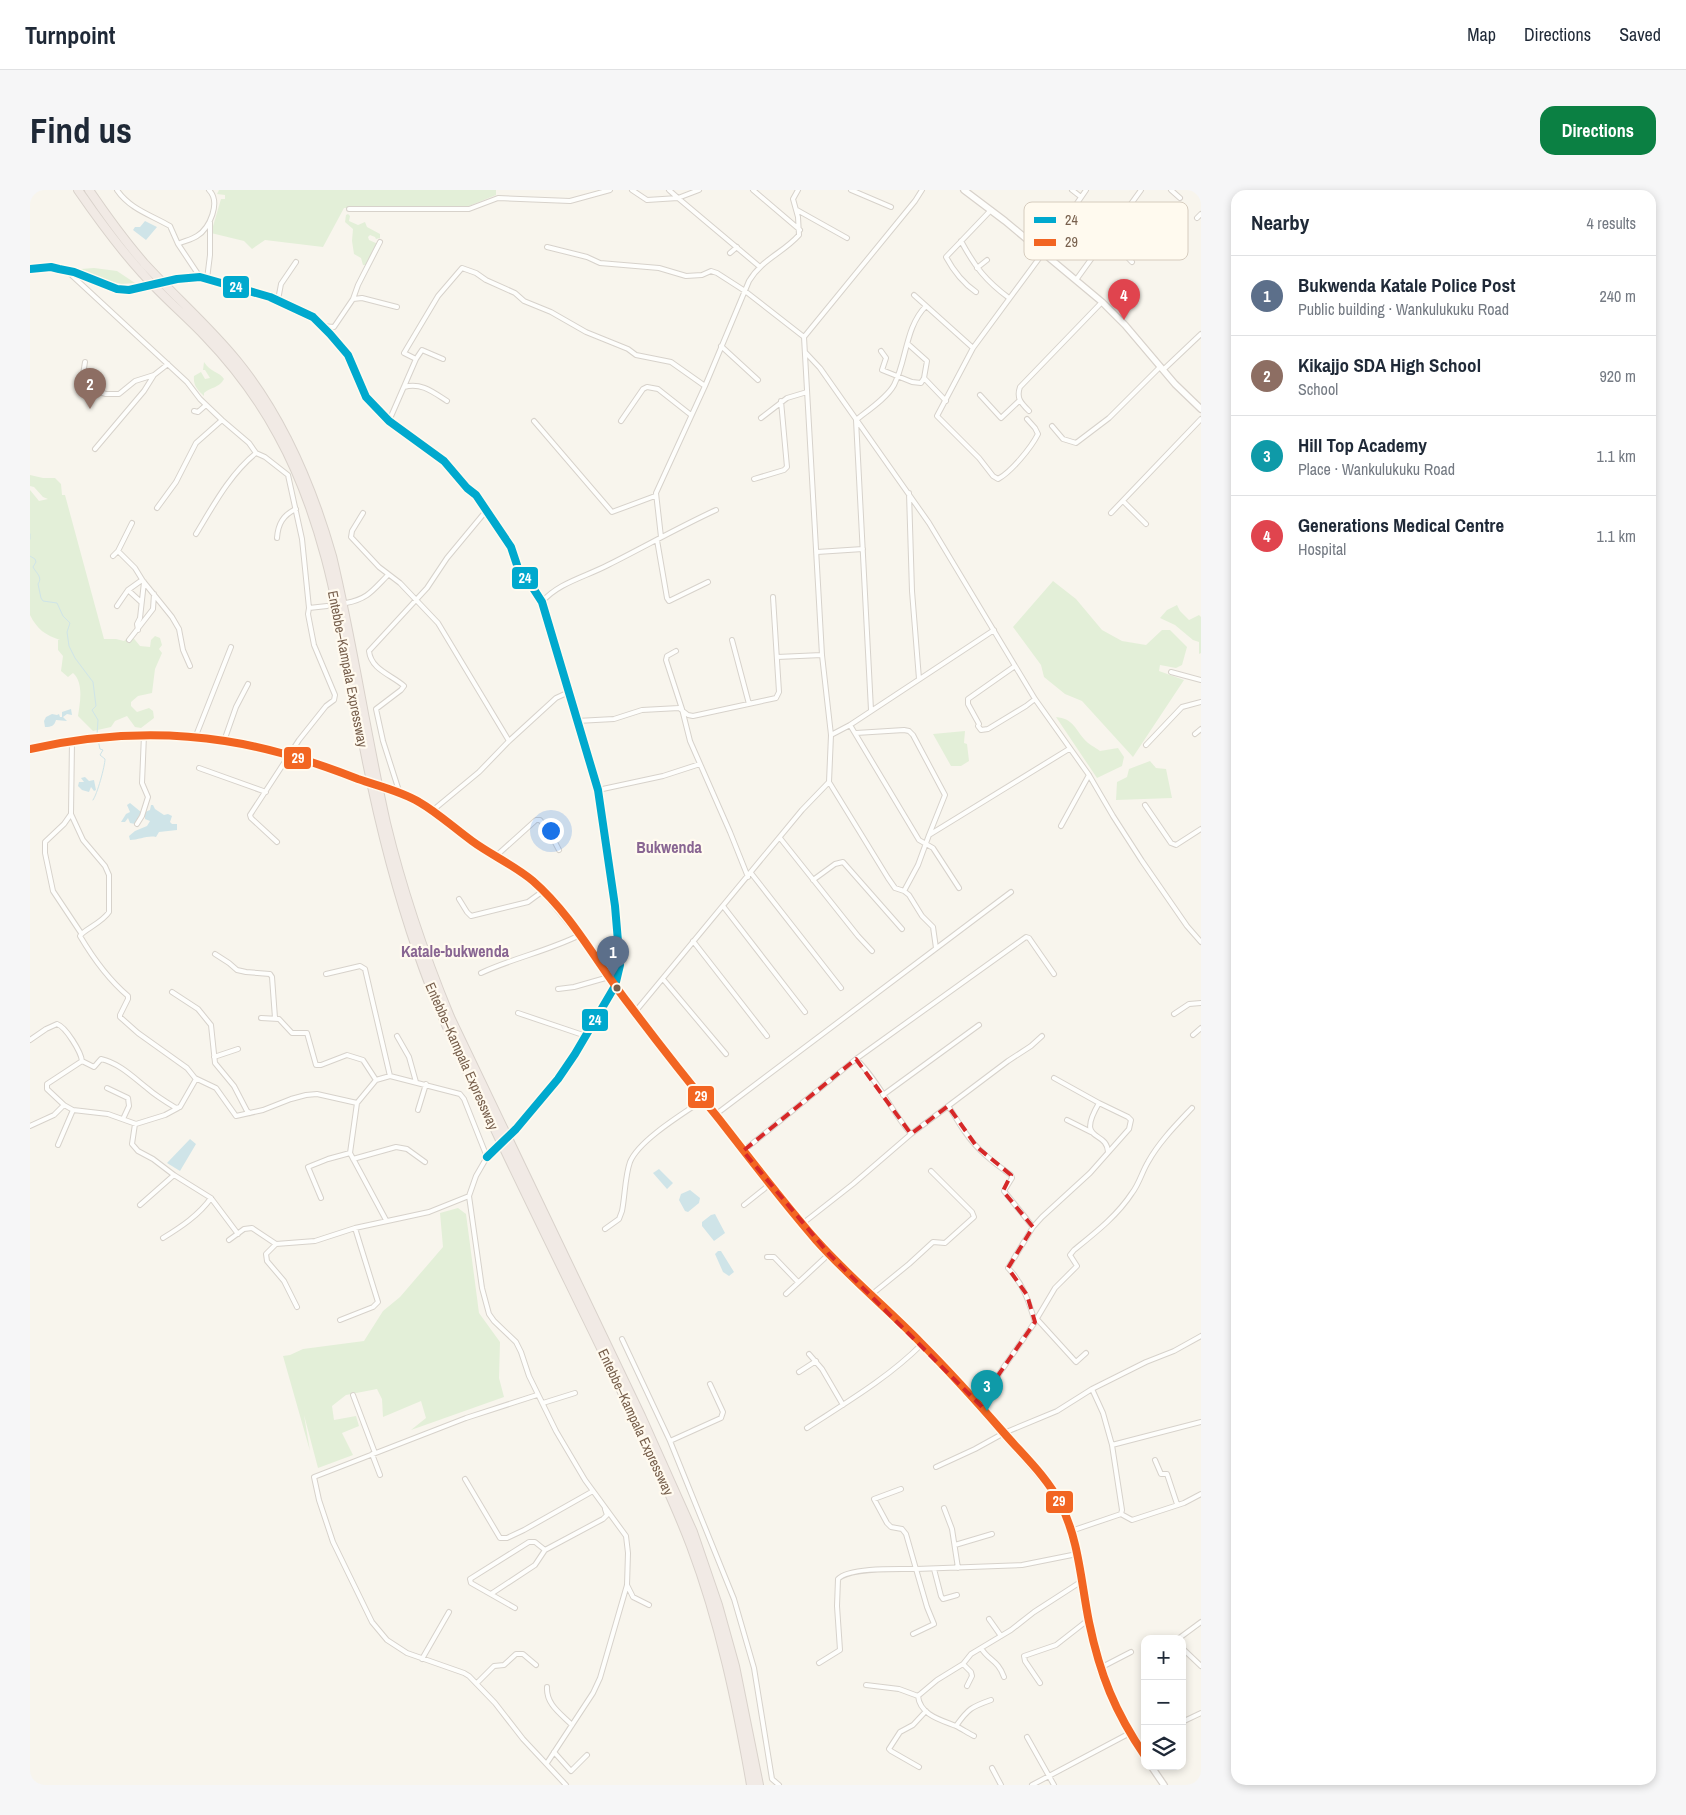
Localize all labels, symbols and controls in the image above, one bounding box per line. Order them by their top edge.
text: Turnpoint [25,19,115,51]
text: Map [1467,22,1496,47]
text: Directions [1524,22,1591,47]
text: Saved [1619,22,1661,47]
button: Directions [1540,106,1656,155]
text: Find us [30,107,132,154]
legend [1024,202,1188,260]
text: Nearby [1251,208,1309,237]
text: 24 [1065,211,1078,229]
text: 4 results [1586,212,1636,234]
text: 29 [1065,233,1078,251]
text: Bukwenda Katale Police Post [1298,272,1515,298]
line badge: 24 [222,275,250,299]
text: 24 [230,278,243,296]
pin: 4 [1108,279,1140,320]
text: 1 [1263,285,1271,307]
text: 240 m [1600,285,1636,307]
text: Public building · Wankulukuku Road [1298,298,1509,320]
text: Kikajjo SDA High School [1298,352,1481,378]
text: 2 [1263,365,1271,387]
text: 920 m [1600,365,1636,387]
pin: 2 [74,368,106,409]
text: School [1298,378,1338,400]
text: Hill Top Academy [1298,432,1427,458]
text: 3 [1263,445,1271,467]
text: 1.1 km [1597,445,1636,467]
text: Place · Wankulukuku Road [1298,458,1455,480]
text: Generations Medical Centre [1298,512,1504,538]
text: 4 [1263,525,1271,547]
text: 1.1 km [1597,525,1636,547]
text: Hospital [1298,538,1346,560]
line badge: 24 [511,566,539,590]
text: 24 [519,569,532,587]
street label: Entebbe–Kampala Expressway [324,589,372,749]
line badge: 29 [283,746,312,770]
text: 29 [292,749,304,767]
your location [538,818,564,844]
district label: Bukwenda [636,836,703,858]
pin: 1 [597,936,629,977]
district label: Katale-bukwenda [401,940,510,962]
street label: Entebbe–Kampala Expressway [421,979,503,1133]
unlabelled marker [612,983,622,993]
line badge: 24 [581,1008,609,1032]
text: 24 [589,1011,602,1029]
line badge: 29 [687,1085,715,1109]
text: 29 [695,1087,707,1105]
street label: Entebbe–Kampala Expressway [594,1346,678,1498]
pin: 3 [971,1370,1003,1411]
line badge: 29 [1045,1490,1074,1514]
text: 29 [1053,1492,1065,1510]
map controls [1141,1635,1186,1770]
button: + [1141,1635,1186,1680]
button: − [1141,1680,1186,1725]
button: layers [1141,1725,1186,1770]

